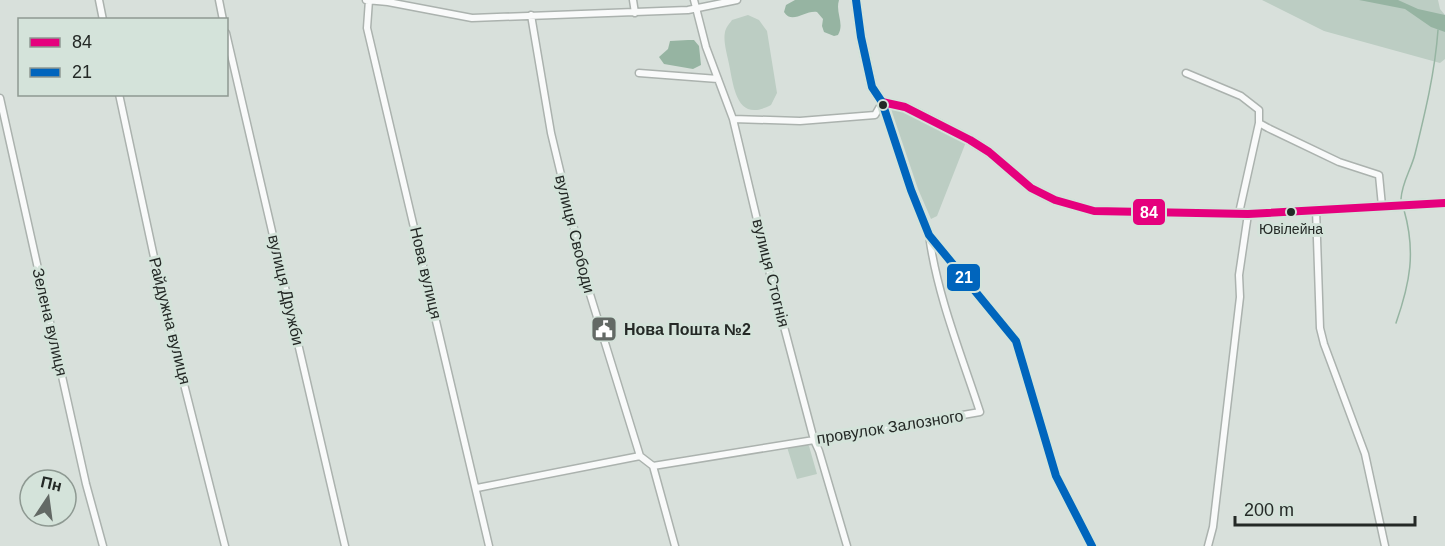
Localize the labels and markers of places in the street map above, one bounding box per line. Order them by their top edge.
unlabelled marker [877,99,889,111]
marker: Ювілейна [1285,206,1297,218]
place label: Ювілейна [1259,221,1323,237]
public building icon: Нова Пошта №2 [589,314,619,344]
place label: Нова Пошта №2 [624,321,751,338]

